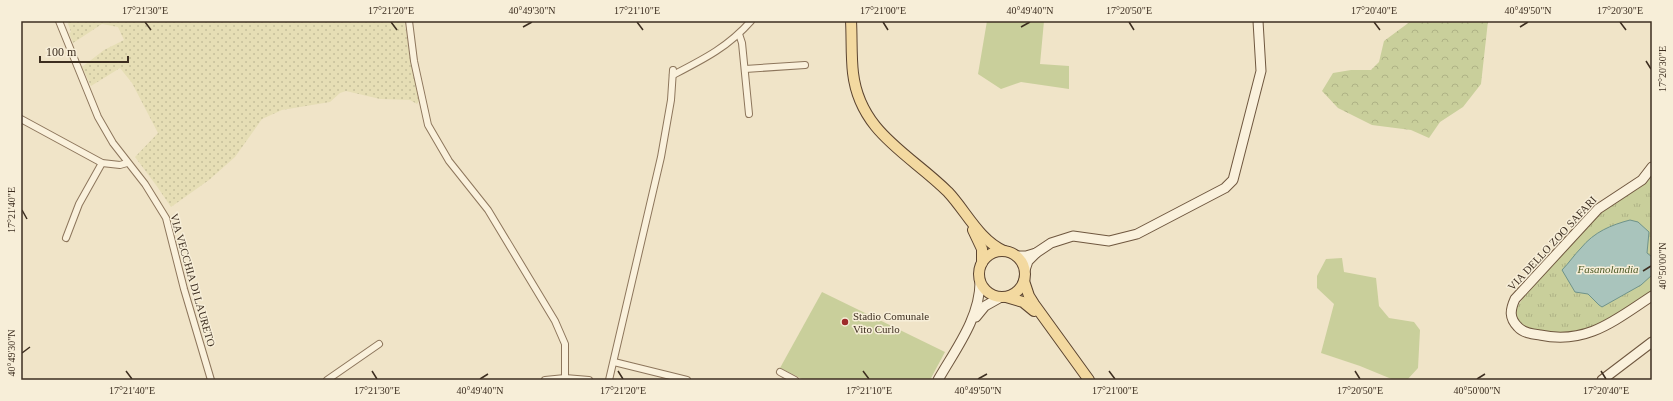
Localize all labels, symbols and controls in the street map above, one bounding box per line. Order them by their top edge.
text: 17°21'30"E [122,5,168,16]
text: 17°21'20"E [368,5,414,16]
text: 40°49'30"N [508,5,556,16]
text: 17°21'10"E [614,5,660,16]
text: 17°21'00"E [860,5,906,16]
text: 40°49'40"N [1006,5,1054,16]
text: 17°20'50"E [1106,5,1152,16]
text: 17°20'40"E [1351,5,1397,16]
text: 40°49'50"N [1504,5,1552,16]
text: 17°20'30"E [1597,5,1643,16]
scale bar [40,38,128,64]
text: 100 m [46,45,77,59]
text: 17°20'30"E [1657,46,1668,92]
text: 17°21'40"E [6,187,17,233]
street label: VIA DELLO ZOO SAFARI [1505,193,1599,292]
street label: VIA VECCHIA DI LAURETO [168,212,218,348]
text: 40°50'00"N [1657,242,1668,290]
park label: Fasanolandia [1576,263,1639,275]
place label: Stadio Comunale Vito Curlo [853,310,929,335]
marker: Stadio Comunale Vito Curlo [840,317,850,327]
text: 40°49'30"N [6,329,17,377]
text: 17°21'40"E [109,385,155,396]
text: 17°21'30"E [354,385,400,396]
text: 40°49'40"N [456,385,504,396]
text: 17°21'20"E [600,385,646,396]
text: 17°21'10"E [846,385,892,396]
text: 40°49'50"N [954,385,1002,396]
text: 17°21'00"E [1092,385,1138,396]
text: 17°20'50"E [1337,385,1383,396]
text: 40°50'00"N [1453,385,1501,396]
text: 17°20'40"E [1583,385,1629,396]

